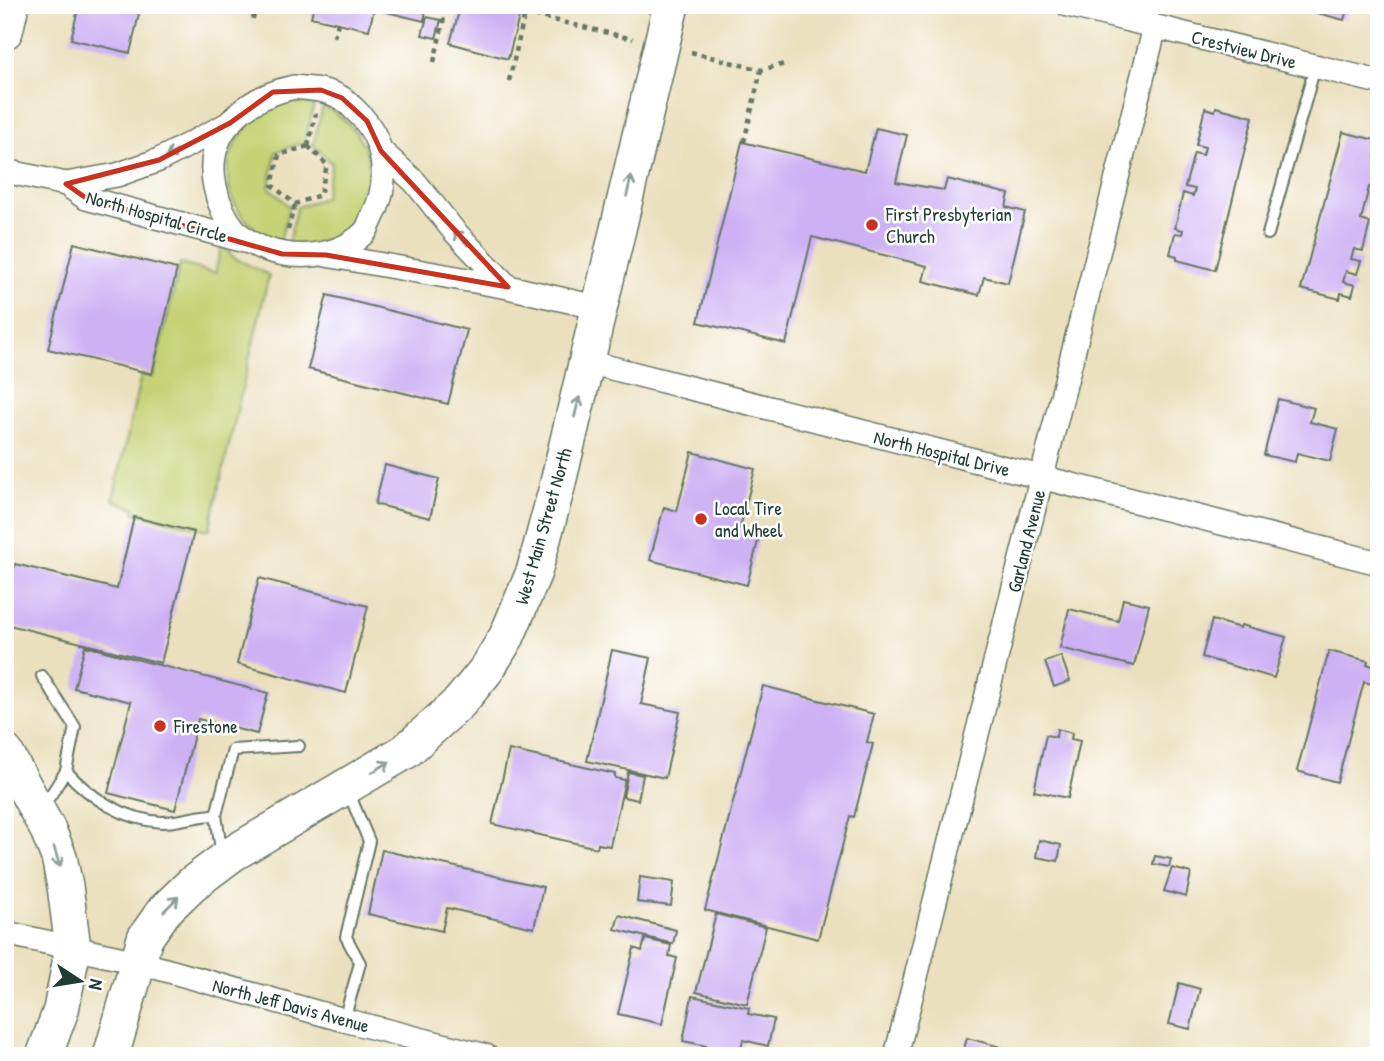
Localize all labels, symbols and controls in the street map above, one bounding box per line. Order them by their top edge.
street label: Crestview Drive [1189,23,1300,75]
one-way arrow [165,145,186,159]
one-way arrow [622,175,636,198]
street label: North Hospital Circle [83,183,231,249]
place label: First Presbyterian Church [885,201,1012,249]
marker: First Presbyterian Church [864,217,880,233]
one-way arrow [452,230,469,247]
one-way arrow [571,396,584,419]
street label: North Hospital Drive [871,424,1013,483]
street label: West Main Street North [508,445,578,607]
street label: Garland Avenue [1001,487,1051,595]
place label: Local Tire and Wheel [715,495,784,543]
marker: Local Tire and Wheel [693,511,709,527]
place label: Firestone [173,713,238,739]
marker: Firestone [152,718,168,734]
one-way arrow [370,759,390,773]
one-way arrow [52,845,65,867]
one-way arrow [162,896,179,913]
north arrow [46,946,116,1016]
street label: North Jeff Davis Avenue [210,972,373,1039]
text: N [83,977,110,992]

